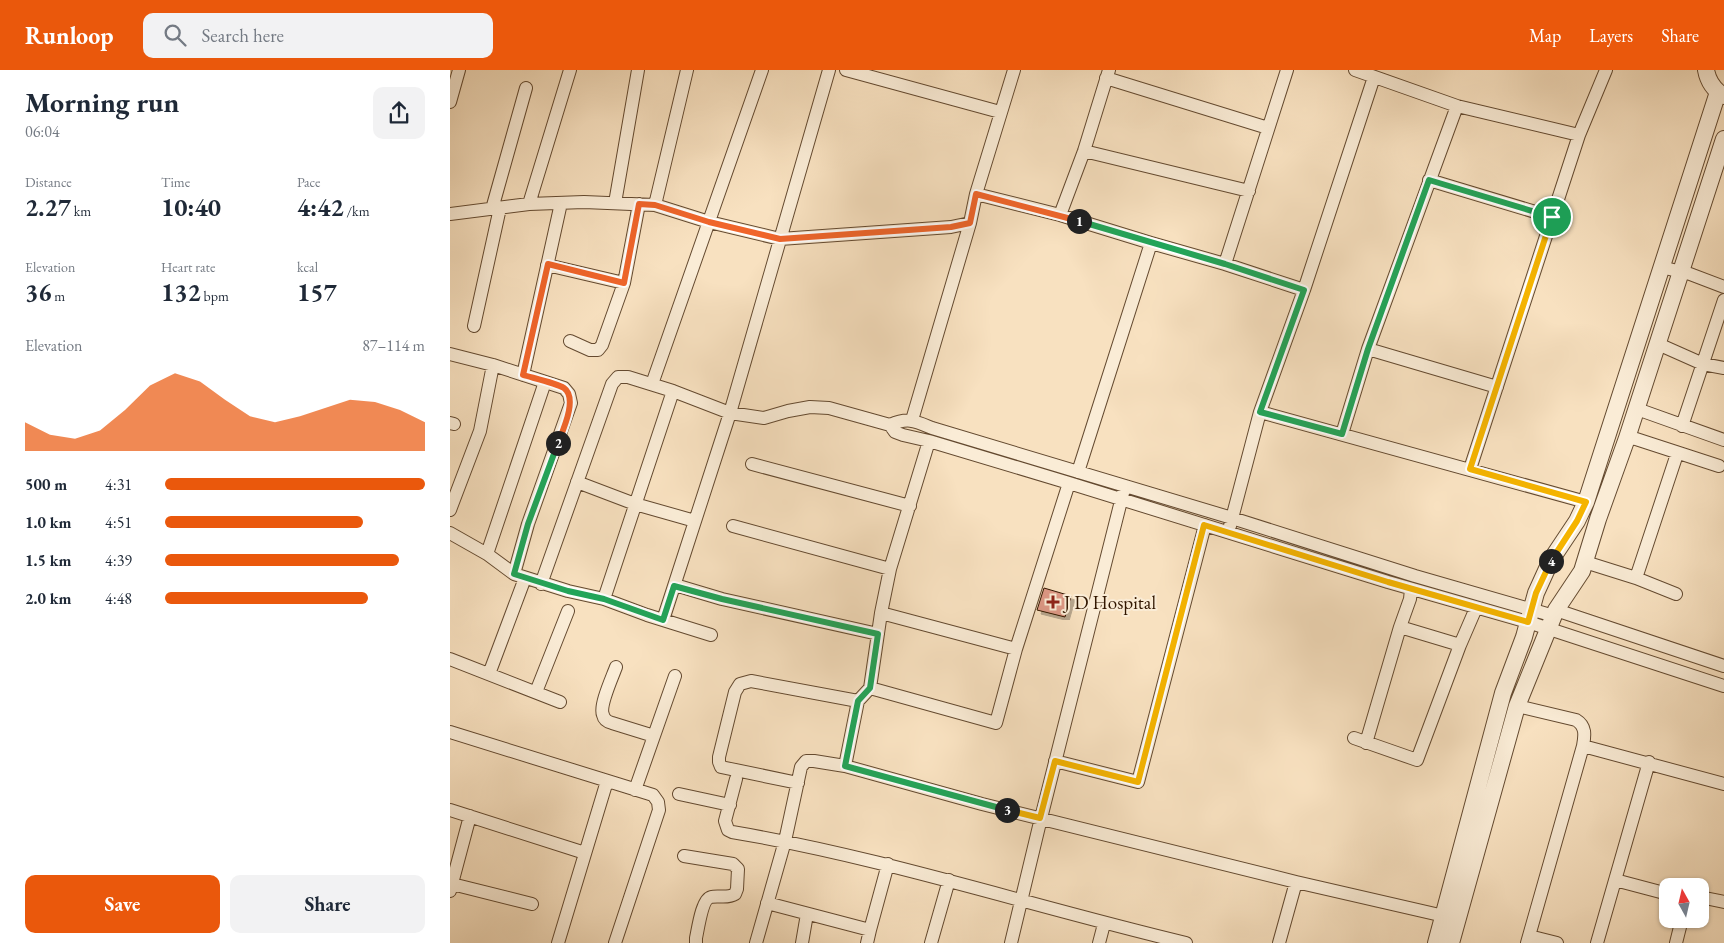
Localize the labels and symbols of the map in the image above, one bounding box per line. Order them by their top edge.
pin [1531,196,1573,238]
pin: 1 [1066,208,1092,234]
pin: 2 [546,430,570,456]
pin: 4 [1538,548,1564,574]
place label: J D Hospital [1062,590,1156,615]
marker: J D Hospital [1046,595,1060,609]
pin: 3 [994,798,1020,822]
north arrow [1659,878,1709,928]

